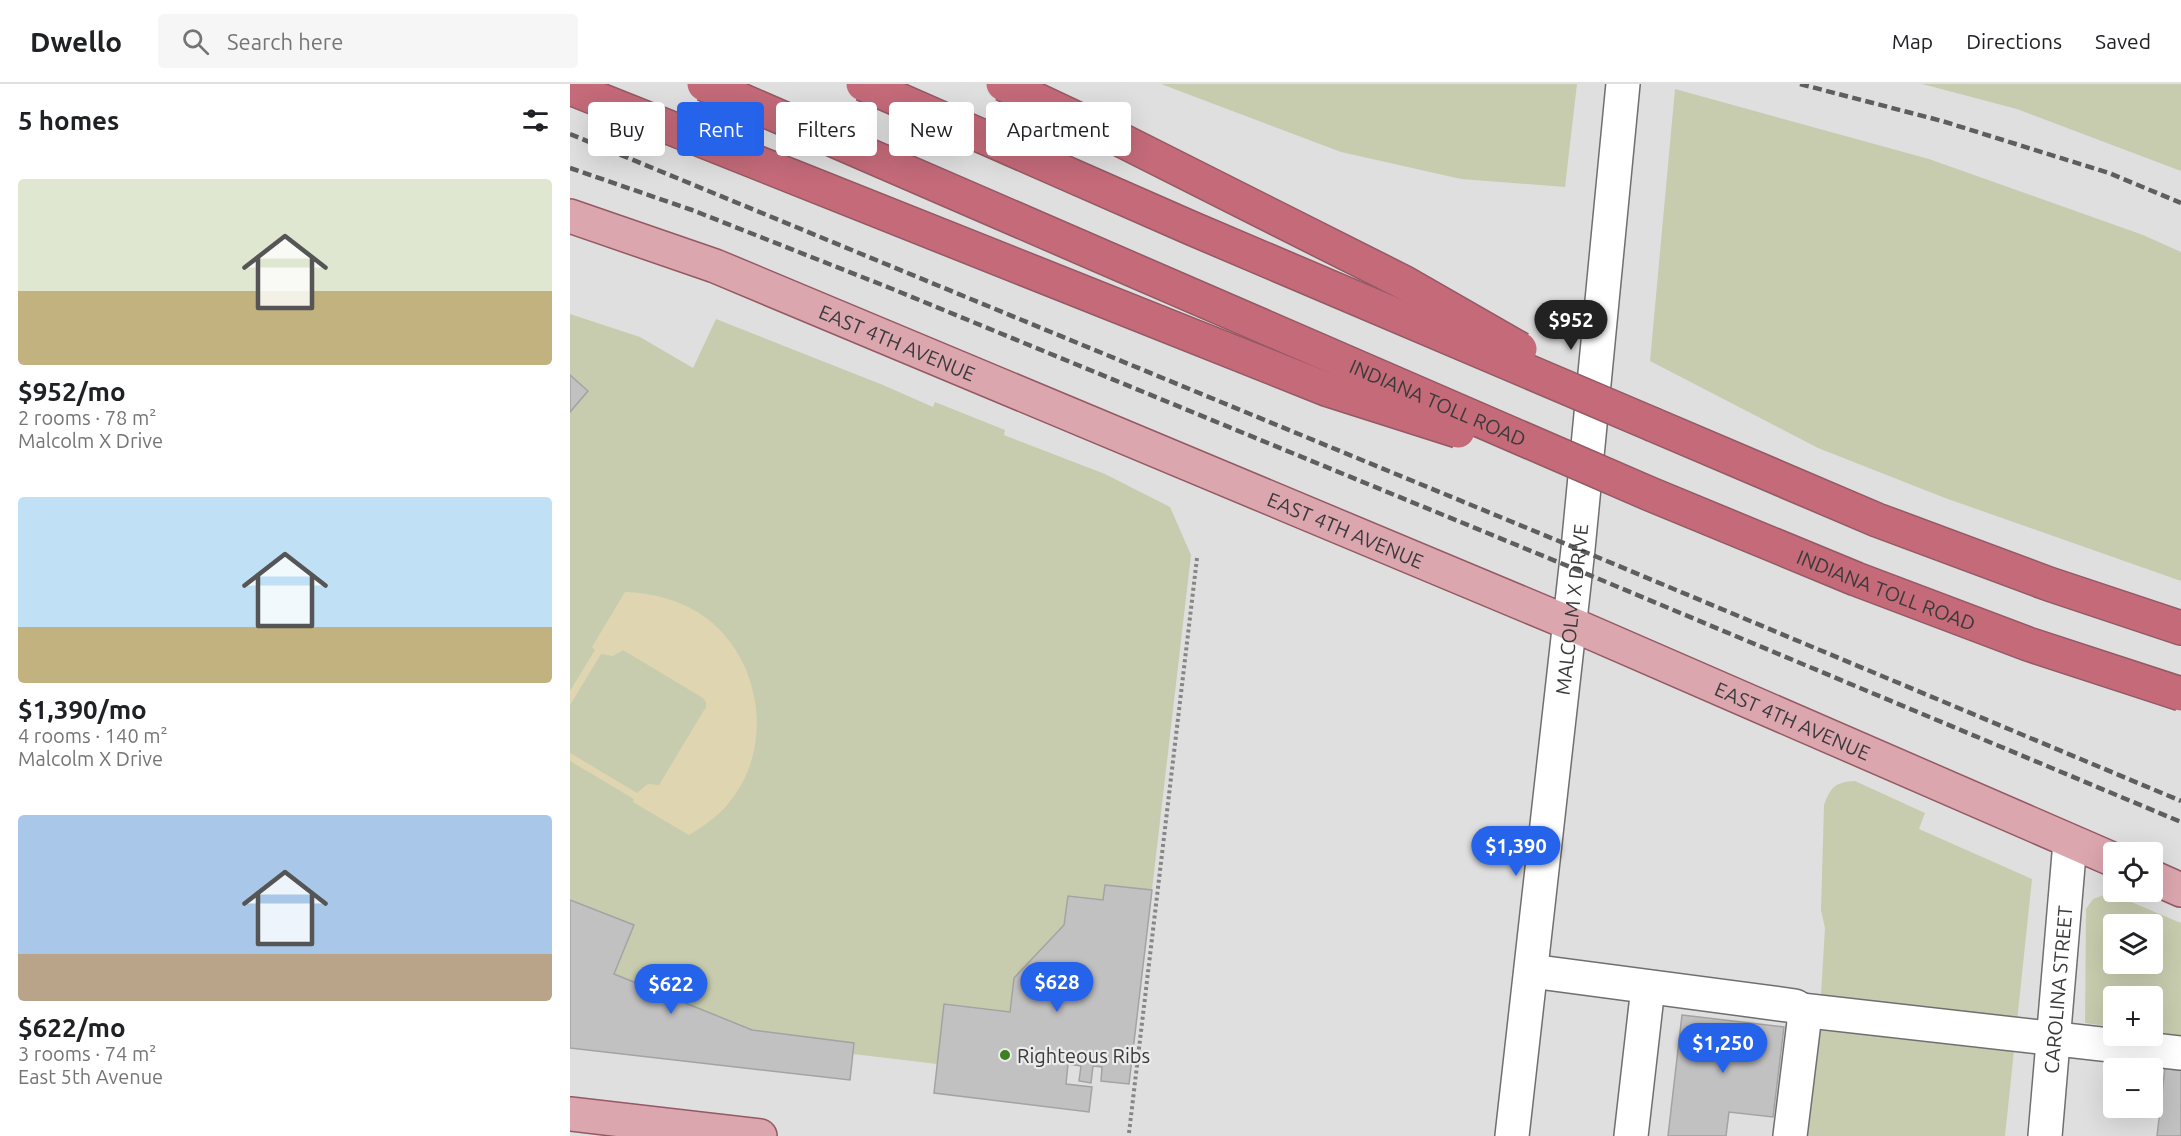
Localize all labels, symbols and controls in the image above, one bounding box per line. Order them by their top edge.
search box [158,14,578,68]
icon: search [179,25,212,58]
text: Dwello [30,26,122,57]
text: Search here [227,29,343,54]
text: Map [1892,29,1933,53]
text: Directions [1966,29,2062,53]
text: Saved [2095,29,2151,53]
chip: Buy [588,102,665,156]
chip: Rent [677,102,764,156]
chip: Filters [776,102,877,156]
chip: New [889,102,974,156]
chip: Apartment [986,102,1131,156]
icon: filters [519,104,552,137]
text: 5 homes [18,106,119,135]
icon: home [231,218,339,326]
street label: EAST 4TH AVENUE [816,299,979,385]
pin: $952 [1535,300,1607,351]
text: $952 [1548,308,1594,331]
street label: INDIANA TOLL ROAD [1346,354,1530,450]
text: $952/mo [18,377,126,406]
text: 2 rooms · 78 m² [18,406,156,429]
text: Malcolm X Drive [18,429,163,452]
street label: EAST 4TH AVENUE [1264,487,1427,572]
street label: MALCOLM X DRIVE [1550,523,1592,696]
icon: home [231,536,339,644]
street label: INDIANA TOLL ROAD [1794,544,1979,635]
street label: EAST 4TH AVENUE [1712,676,1874,764]
text: $1,390/mo [18,695,147,724]
text: 4 rooms · 140 m² [18,724,168,747]
text: Malcolm X Drive [18,747,163,770]
pin: $1,390 [1467,826,1565,877]
text: $1,390 [1485,834,1547,857]
map controls [2103,842,2163,1118]
button: locate [2103,842,2163,902]
icon: home [231,854,339,962]
street label: CAROLINA STREET [2039,905,2076,1074]
button: layers [2103,914,2163,974]
pin: $628 [1021,962,1093,1013]
pin: $622 [635,964,707,1015]
text: $628 [1034,970,1080,993]
text: $622 [648,972,694,995]
button: + [2103,986,2163,1046]
text: $622/mo [18,1013,126,1042]
pin: $1,250 [1674,1023,1772,1074]
text: $1,250 [1692,1031,1754,1054]
text: 3 rooms · 74 m² [18,1042,156,1065]
place label: Righteous Ribs [1017,1044,1150,1067]
marker: Righteous Ribs [998,1048,1012,1062]
button: − [2103,1058,2163,1118]
text: East 5th Avenue [18,1065,163,1088]

